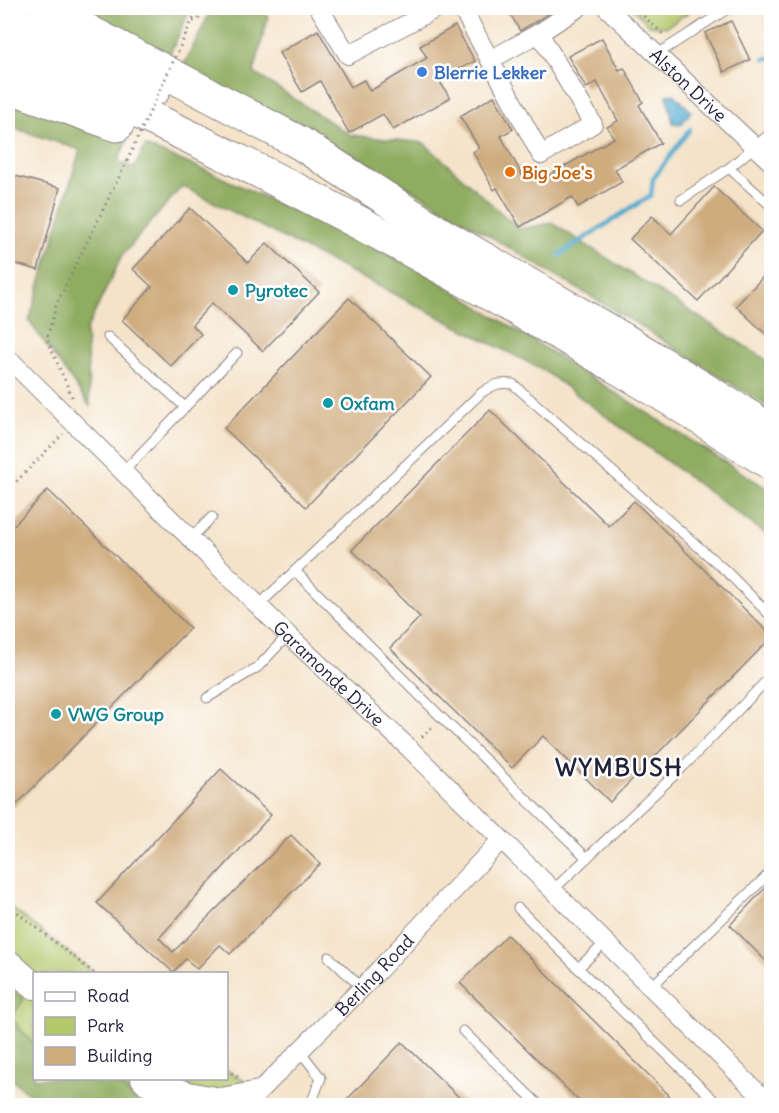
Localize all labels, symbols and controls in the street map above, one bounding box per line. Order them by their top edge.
street label: Alston Drive [645,43,732,126]
place label: Blerrie Lekker [434,61,547,84]
marker: Blerrie Lekker [415,65,429,79]
place label: Big Joe's [522,161,593,184]
marker: Big Joe's [503,165,517,179]
place label: Pyrotec [245,279,308,302]
marker: Pyrotec [226,283,240,297]
place label: Oxfam [340,392,395,415]
marker: Oxfam [321,396,335,410]
street label: Garamonde Drive [269,616,390,731]
place label: VWG Group [68,703,164,726]
marker: VWG Group [49,707,63,721]
district label: WYMBUSH [555,752,683,782]
street label: Berling Road [330,929,418,1020]
legend [33,972,228,1080]
text: Road [87,984,130,1007]
text: Park [87,1014,124,1037]
text: Building [87,1044,152,1067]

